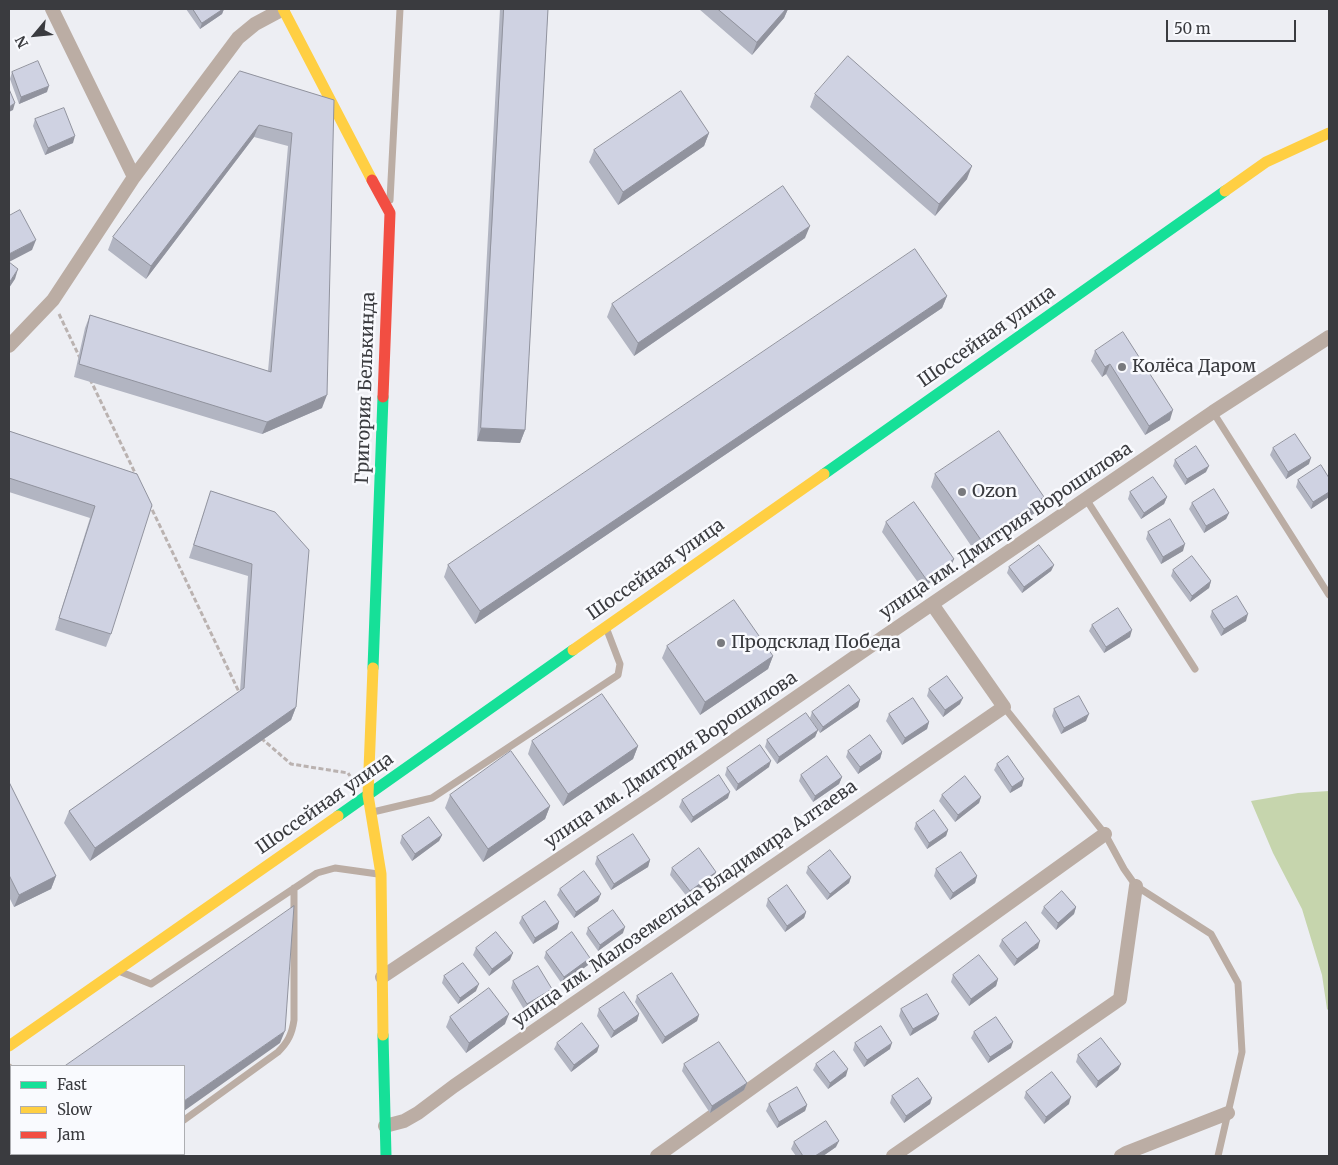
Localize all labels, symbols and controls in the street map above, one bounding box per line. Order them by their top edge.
north arrow [10,10,60,60]
scale bar [1168,10,1298,42]
text: 50 m [1174,19,1211,38]
text: N [11,33,32,51]
street label: Шоссейная улица [914,282,1060,392]
street label: Григория Белькинда [352,292,380,484]
place label: Колёса Даром [1132,356,1256,378]
marker: Колёса Даром [1116,361,1128,373]
street label: улица им. Дмитрия Ворошилова [876,438,1136,624]
place label: Ozon [972,481,1017,503]
marker: Ozon [956,486,968,498]
street label: Шоссейная улица [583,515,729,625]
place label: Продсклад Победа [731,632,901,654]
marker: Продсклад Победа [715,637,727,649]
street label: улица им. Дмитрия Ворошилова [541,667,801,853]
street label: Шоссейная улица [252,749,398,859]
street label: улица им. Малоземельца Владимира Алтаева [509,776,861,1032]
legend [10,1065,185,1155]
text: Fast [57,1075,87,1094]
text: Slow [57,1100,92,1119]
text: Jam [57,1125,85,1144]

